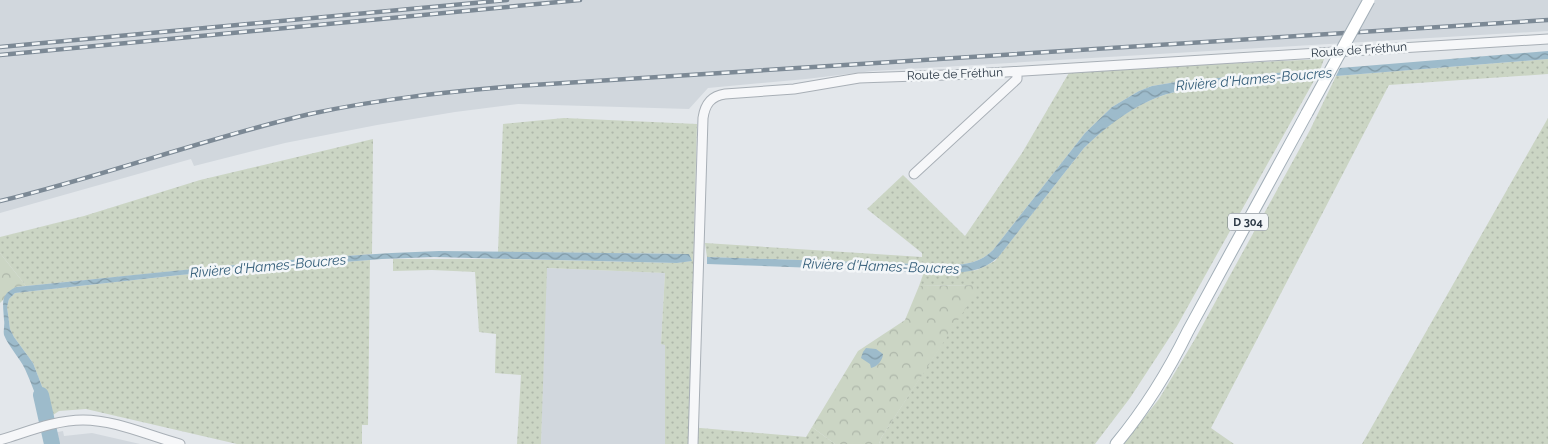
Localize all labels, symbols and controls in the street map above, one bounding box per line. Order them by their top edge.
street label: Route de Fréthun [1311,40,1407,60]
water label: Rivière d'Hames-Boucres [1175,64,1333,94]
street label: Route de Fréthun [907,65,1003,83]
road number: D 304 [1228,213,1268,230]
water label: Rivière d'Hames-Boucres [189,251,347,281]
water label: Rivière d'Hames-Boucres [802,255,960,277]

